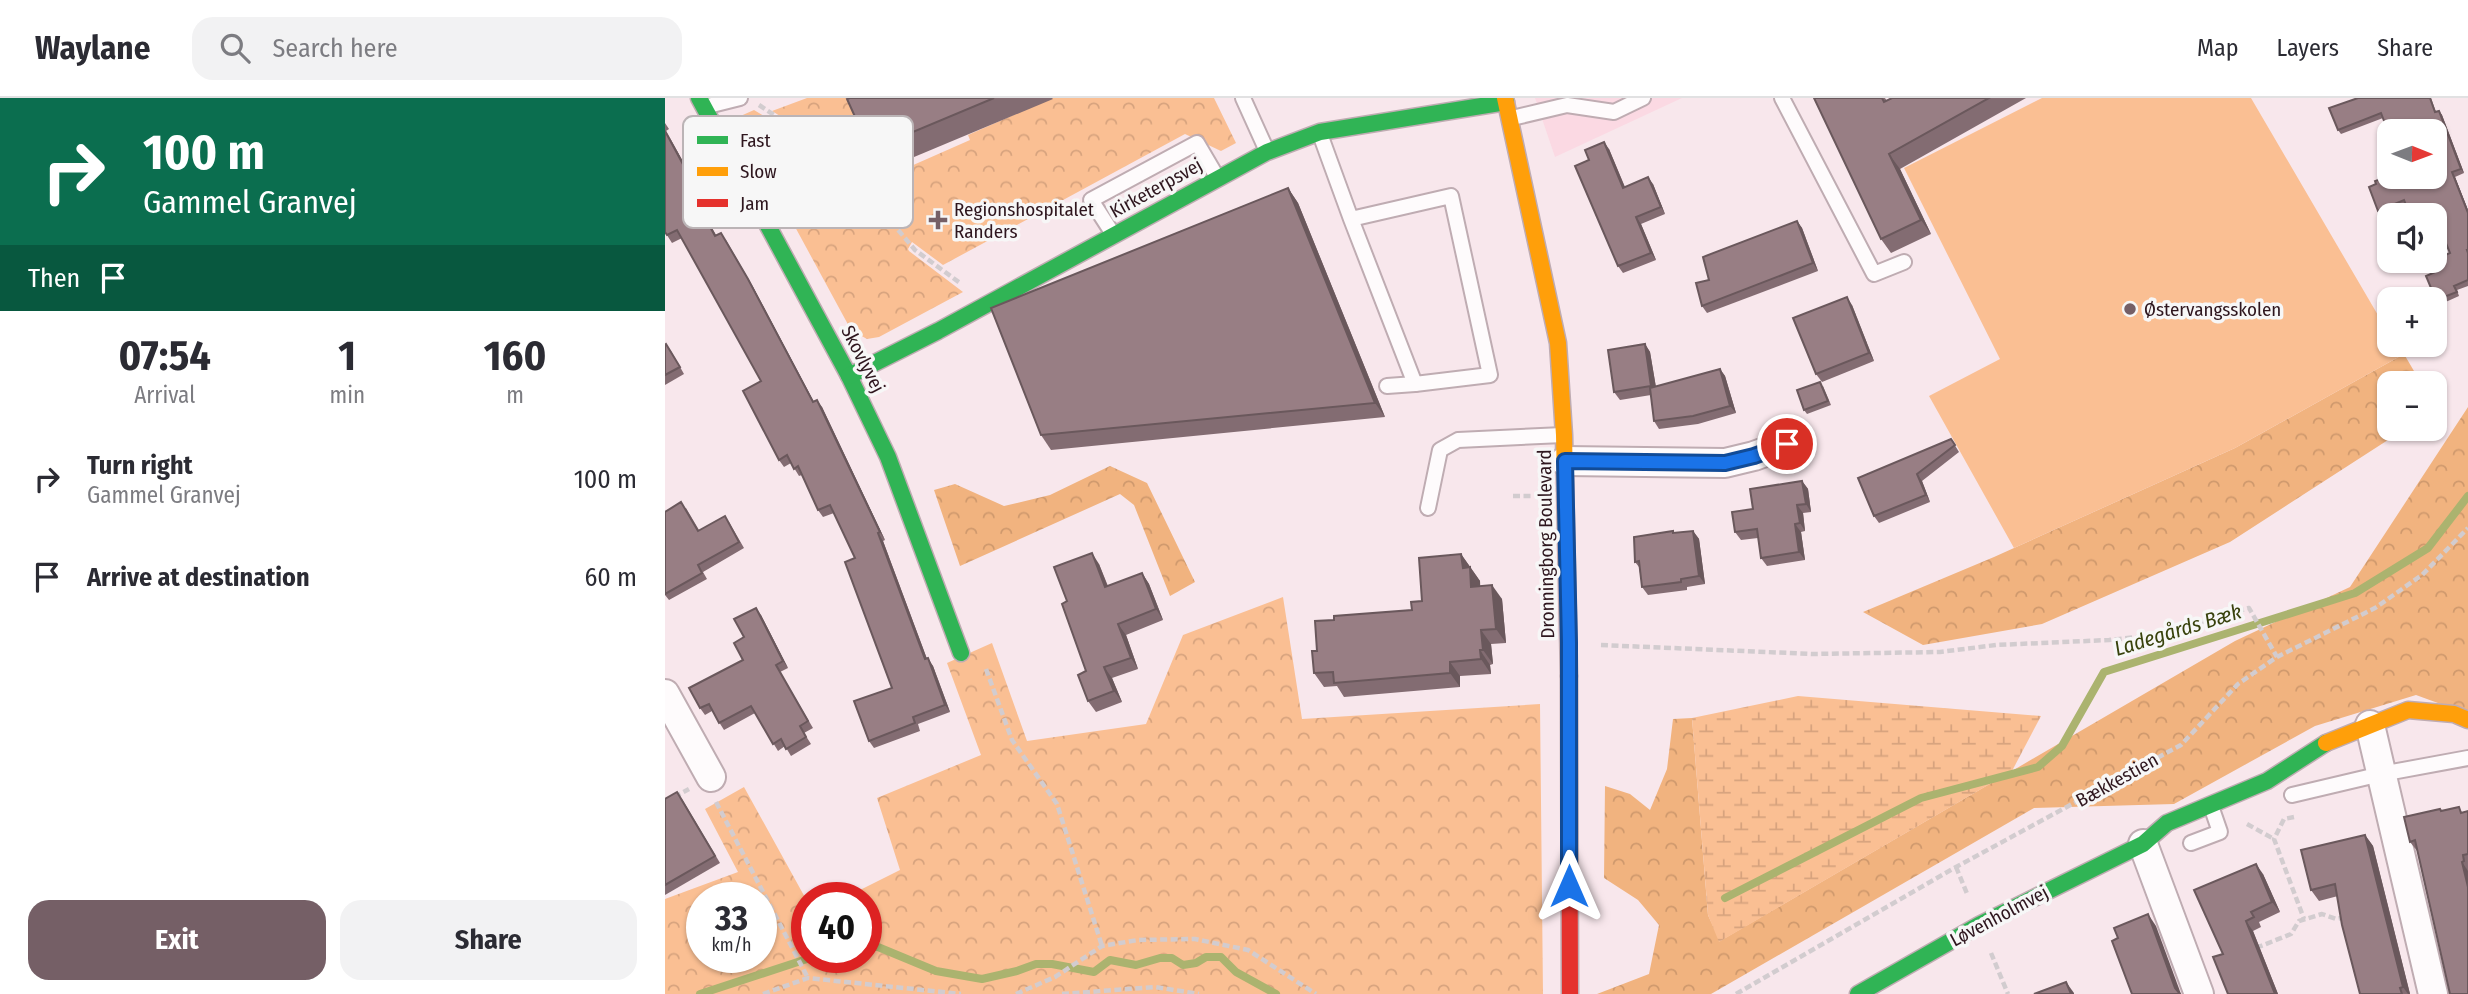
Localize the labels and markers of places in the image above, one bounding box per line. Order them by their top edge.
place label: Regionshospitalet Randers [954,198,1095,243]
marker: Regionshospitalet Randers [928,210,948,230]
place label: Østervangsskolen [2144,298,2281,321]
marker: Østervangsskolen [2122,301,2138,317]
pin [1757,414,1817,474]

